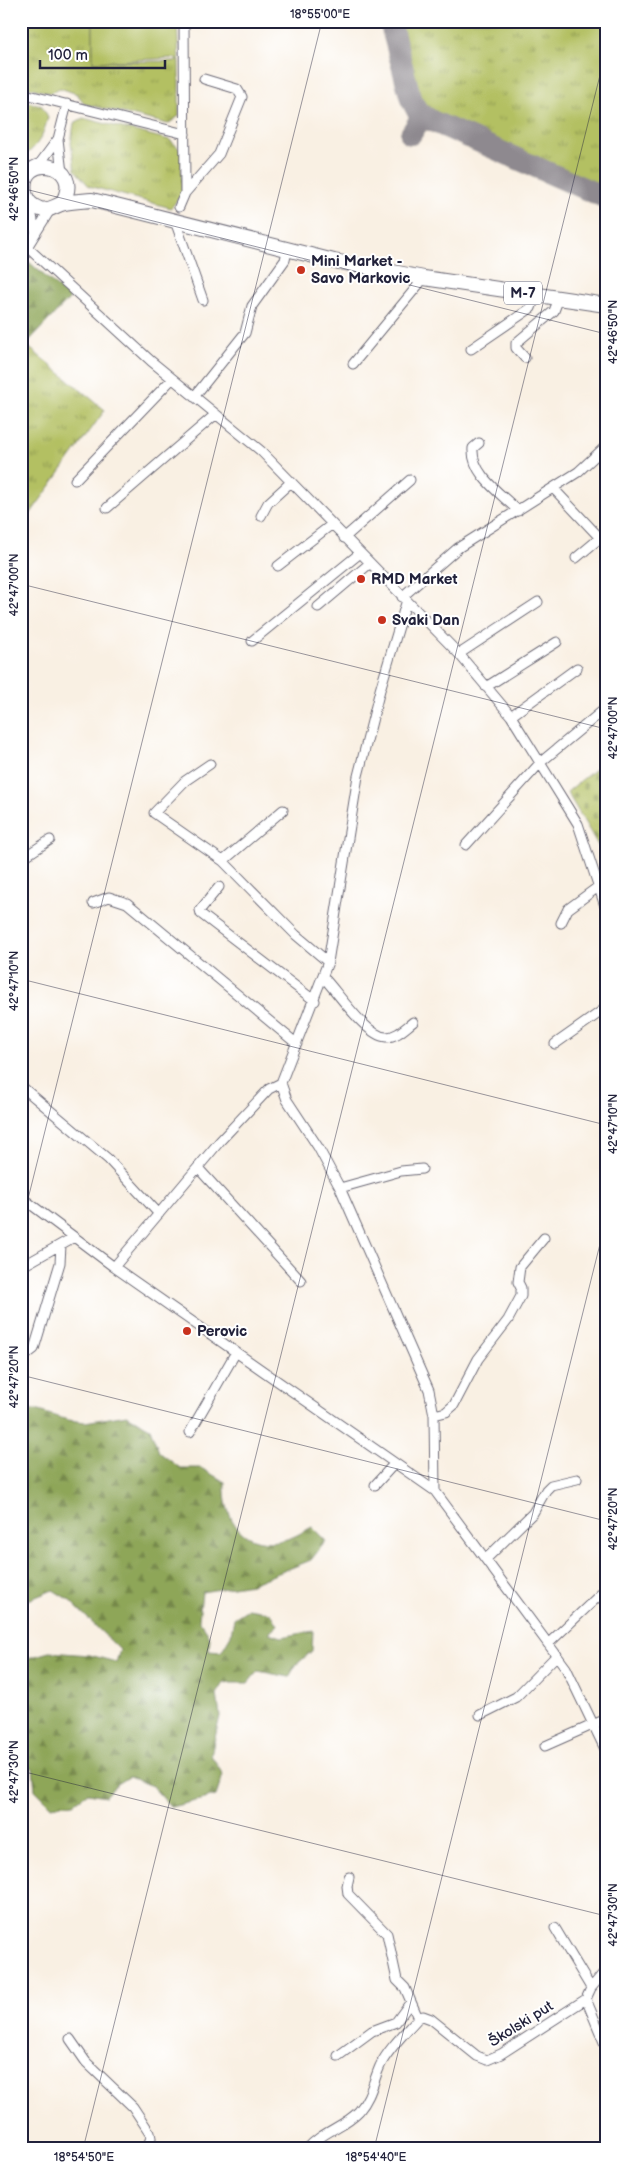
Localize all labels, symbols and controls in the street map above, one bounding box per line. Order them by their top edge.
text: 18°55'00"E [290,7,350,22]
scale bar [40,38,165,70]
text: 100 m [48,46,88,65]
text: 42°46'50"N [7,157,22,221]
place label: Mini Market - Savo Markovic [311,252,411,288]
marker: Mini Market - Savo Markovic [295,264,307,276]
road number: M-7 [504,282,542,304]
text: 42°46'50"N [606,300,621,364]
text: 42°47'00"N [7,553,22,617]
place label: RMD Market [371,570,457,589]
marker: RMD Market [355,573,367,585]
place label: Svaki Dan [392,611,460,630]
marker: Svaki Dan [376,614,388,626]
text: 42°47'00"N [606,696,621,760]
text: 42°47'10"N [7,951,22,1011]
text: 42°47'10"N [606,1094,621,1154]
place label: Perovic [197,1322,247,1341]
marker: Perovic [181,1325,193,1337]
text: 42°47'20"N [7,1345,22,1409]
text: 42°47'20"N [606,1487,621,1551]
text: 42°47'30"N [7,1740,22,1804]
text: 42°47'30"N [606,1883,621,1947]
street label: Školski put [485,1996,557,2051]
text: 18°54'50"E [54,2150,114,2165]
text: 18°54'40"E [346,2150,406,2165]

